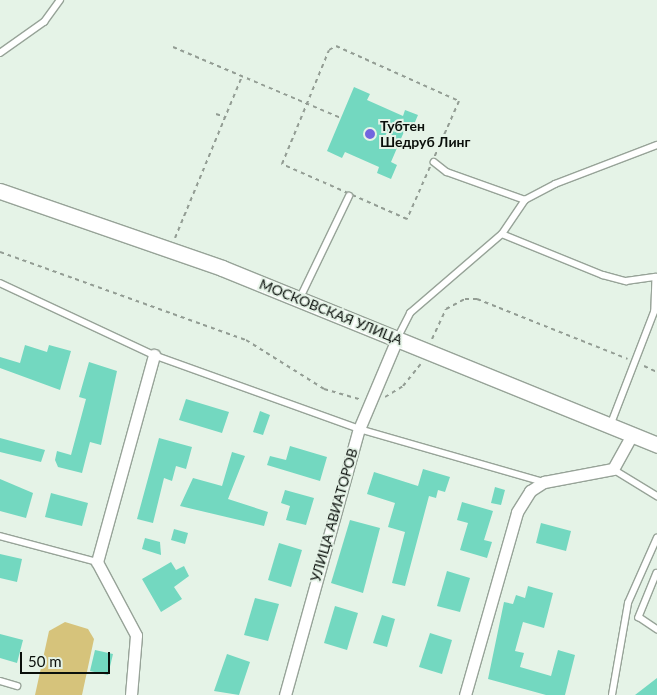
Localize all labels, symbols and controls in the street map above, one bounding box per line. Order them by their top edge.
place label: Тубтен Шедруб Линг [380,118,470,150]
marker: Тубтен Шедруб Линг [364,128,376,140]
street label: МОСКОВСКАЯ УЛИЦА [257,276,405,348]
street label: УЛИЦА АВИАТОРОВ [307,446,361,584]
scale bar [22,642,112,674]
text: 50 m [28,652,62,670]

